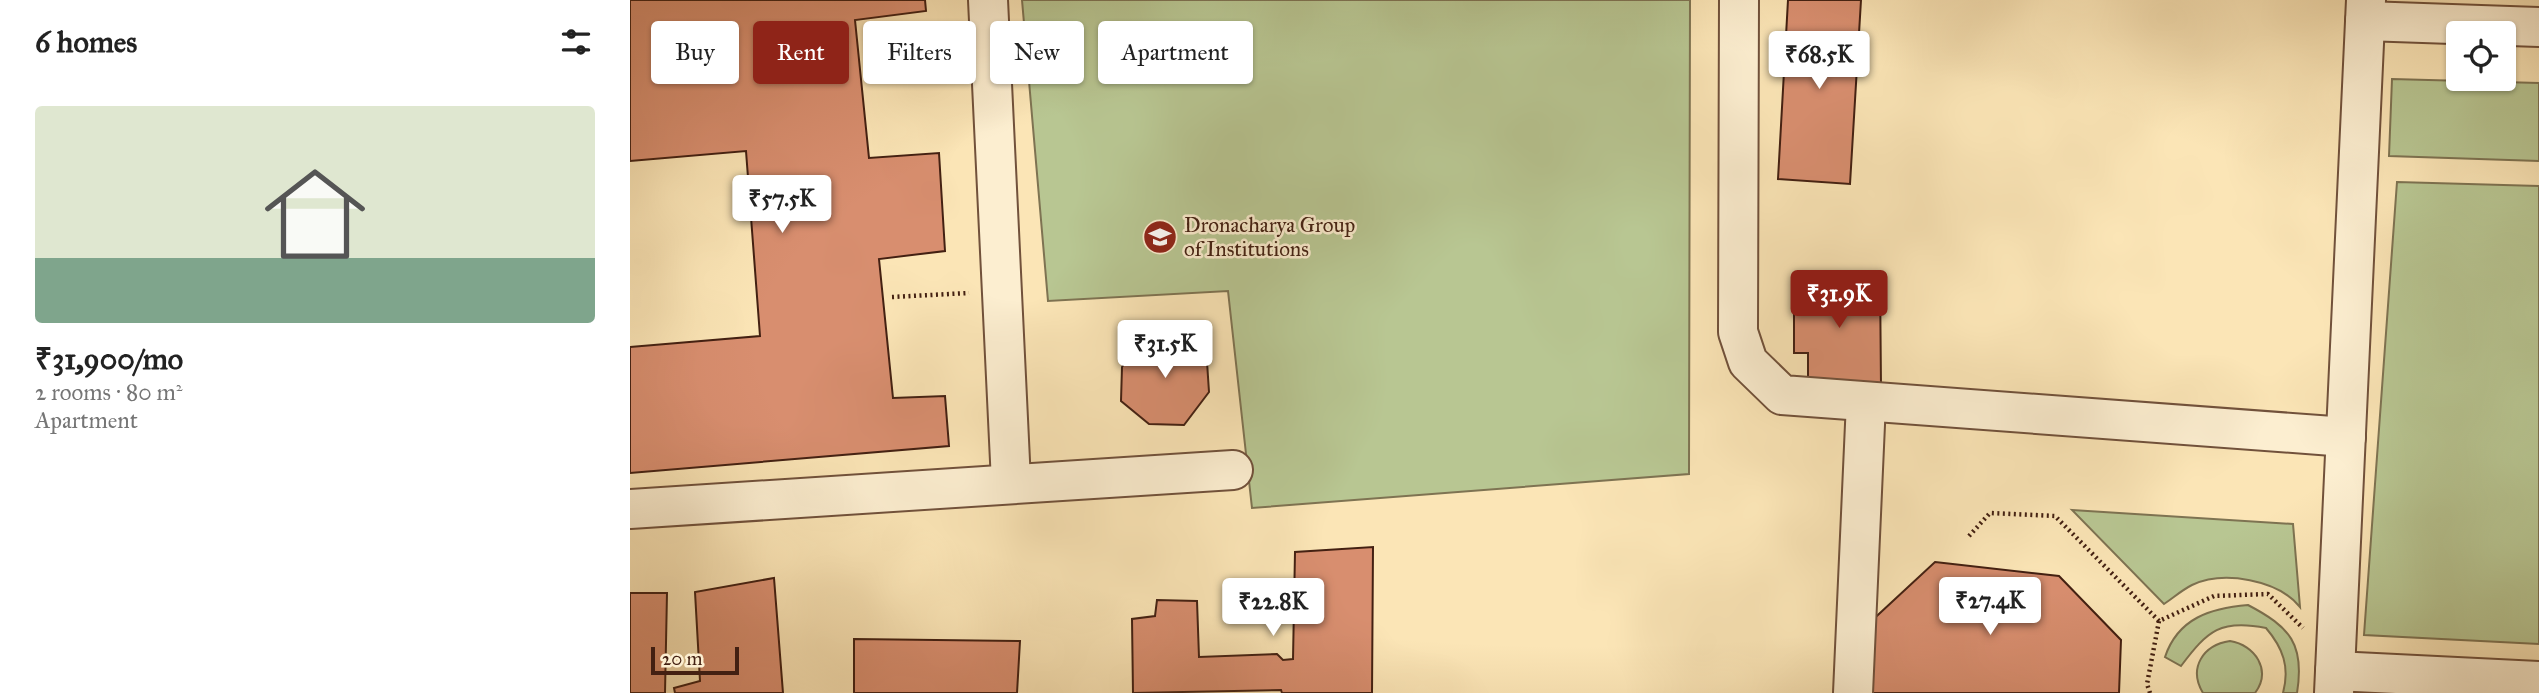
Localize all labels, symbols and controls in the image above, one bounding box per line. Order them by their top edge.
chip: Buy [651,21,739,84]
chip: Rent [753,21,849,84]
chip: Filters [863,21,976,84]
chip: New [990,21,1084,84]
chip: Apartment [1098,21,1253,84]
map controls [2446,21,2516,91]
button: locate [2446,21,2516,91]
icon: filters [557,23,595,61]
text: 6 homes [35,24,137,60]
pin: ₹68.5K [1762,32,1876,91]
text: ₹68.5K [1785,40,1853,68]
icon: home [252,151,378,277]
pin: ₹57.5K [725,176,839,235]
text: ₹57.5K [748,184,816,212]
place label: Dronacharya Group of Institutions [1184,212,1355,262]
school or university icon: Dronacharya Group of Institutions [1141,218,1179,256]
pin: ₹31.9K [1782,270,1896,330]
text: ₹31.9K [1807,279,1871,307]
pin: ₹31.5K [1108,320,1222,380]
text: ₹31.5K [1134,329,1196,357]
text: ₹31,900/mo [35,341,183,377]
text: 2 rooms · 80 m² [35,378,182,406]
text: Apartment [35,406,138,434]
pin: ₹22.8K [1216,578,1330,638]
pin: ₹27.4K [1933,578,2047,637]
text: ₹27.4K [1955,586,2025,614]
text: ₹22.8K [1238,587,1308,615]
scale bar [651,644,738,676]
text: 20 m [662,647,703,670]

